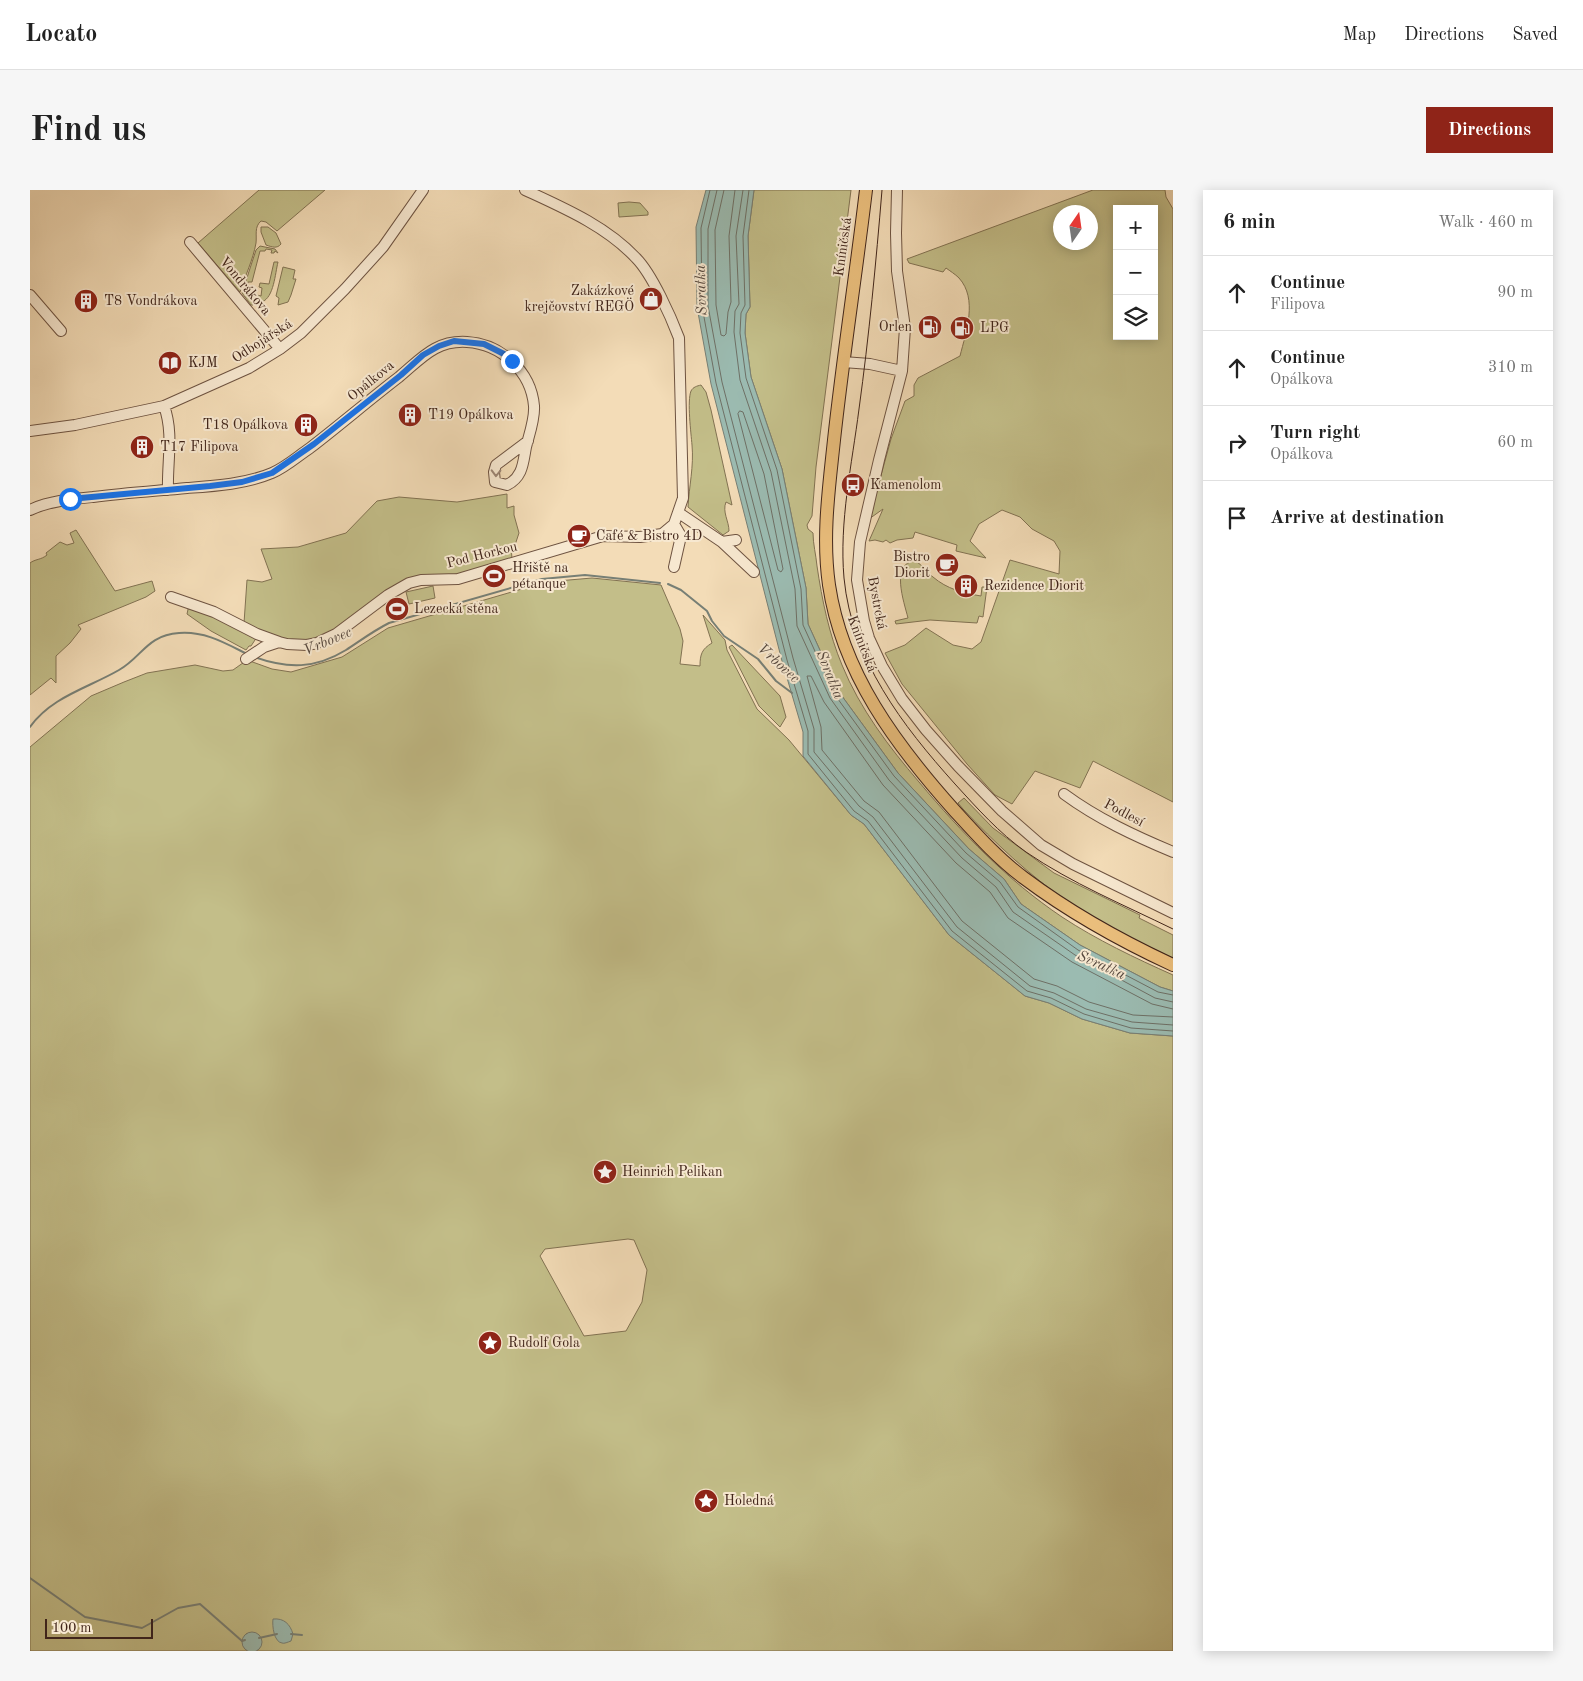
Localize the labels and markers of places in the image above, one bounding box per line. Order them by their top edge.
place label: Zakázkové krejčovství REGÖ [525,284,634,314]
shop icon: Zakázkové krejčovství REGÖ [638,286,664,312]
building icon: T8 Vondrákova [73,288,99,314]
place label: T8 Vondrákova [104,294,198,308]
fuel station icon: Orlen [917,314,943,340]
fuel station icon: LPG [949,315,975,341]
place label: Orlen [879,320,912,334]
place label: LPG [980,321,1009,335]
library icon: KJM [157,350,183,376]
place label: KJM [188,356,218,370]
building icon: T19 Opálkova [397,402,423,428]
place label: T19 Opálkova [428,408,514,422]
building icon: T18 Opálkova [293,412,319,438]
place label: T18 Opálkova [203,418,288,432]
building icon: T17 Filipova [129,434,155,460]
place label: T17 Filipova [160,440,239,454]
bus stop icon: Kamenolom [840,472,866,498]
place label: Kamenolom [870,478,941,492]
cafe icon: Café & Bistro 4D [566,523,592,549]
place label: Café & Bistro 4D [596,529,702,543]
place label: Bistro Diorit [893,550,930,580]
cafe icon: Bistro Diorit [934,552,960,578]
place label: Hřiště na pétanque [512,561,568,591]
sports icon: Hřiště na pétanque [481,563,507,589]
building icon: Rezidence Diorit [953,573,979,599]
place label: Rezidence Diorit [984,579,1084,593]
sports icon: Lezecká stěna [384,596,410,622]
place label: Lezecká stěna [414,602,499,616]
place icon: Heinrich Pelikan [592,1159,618,1185]
place label: Heinrich Pelikan [622,1165,723,1179]
place icon: Rudolf Gola [477,1330,503,1356]
place label: Rudolf Gola [508,1336,580,1350]
place icon: Holedná [693,1488,719,1514]
place label: Holedná [724,1494,774,1508]

